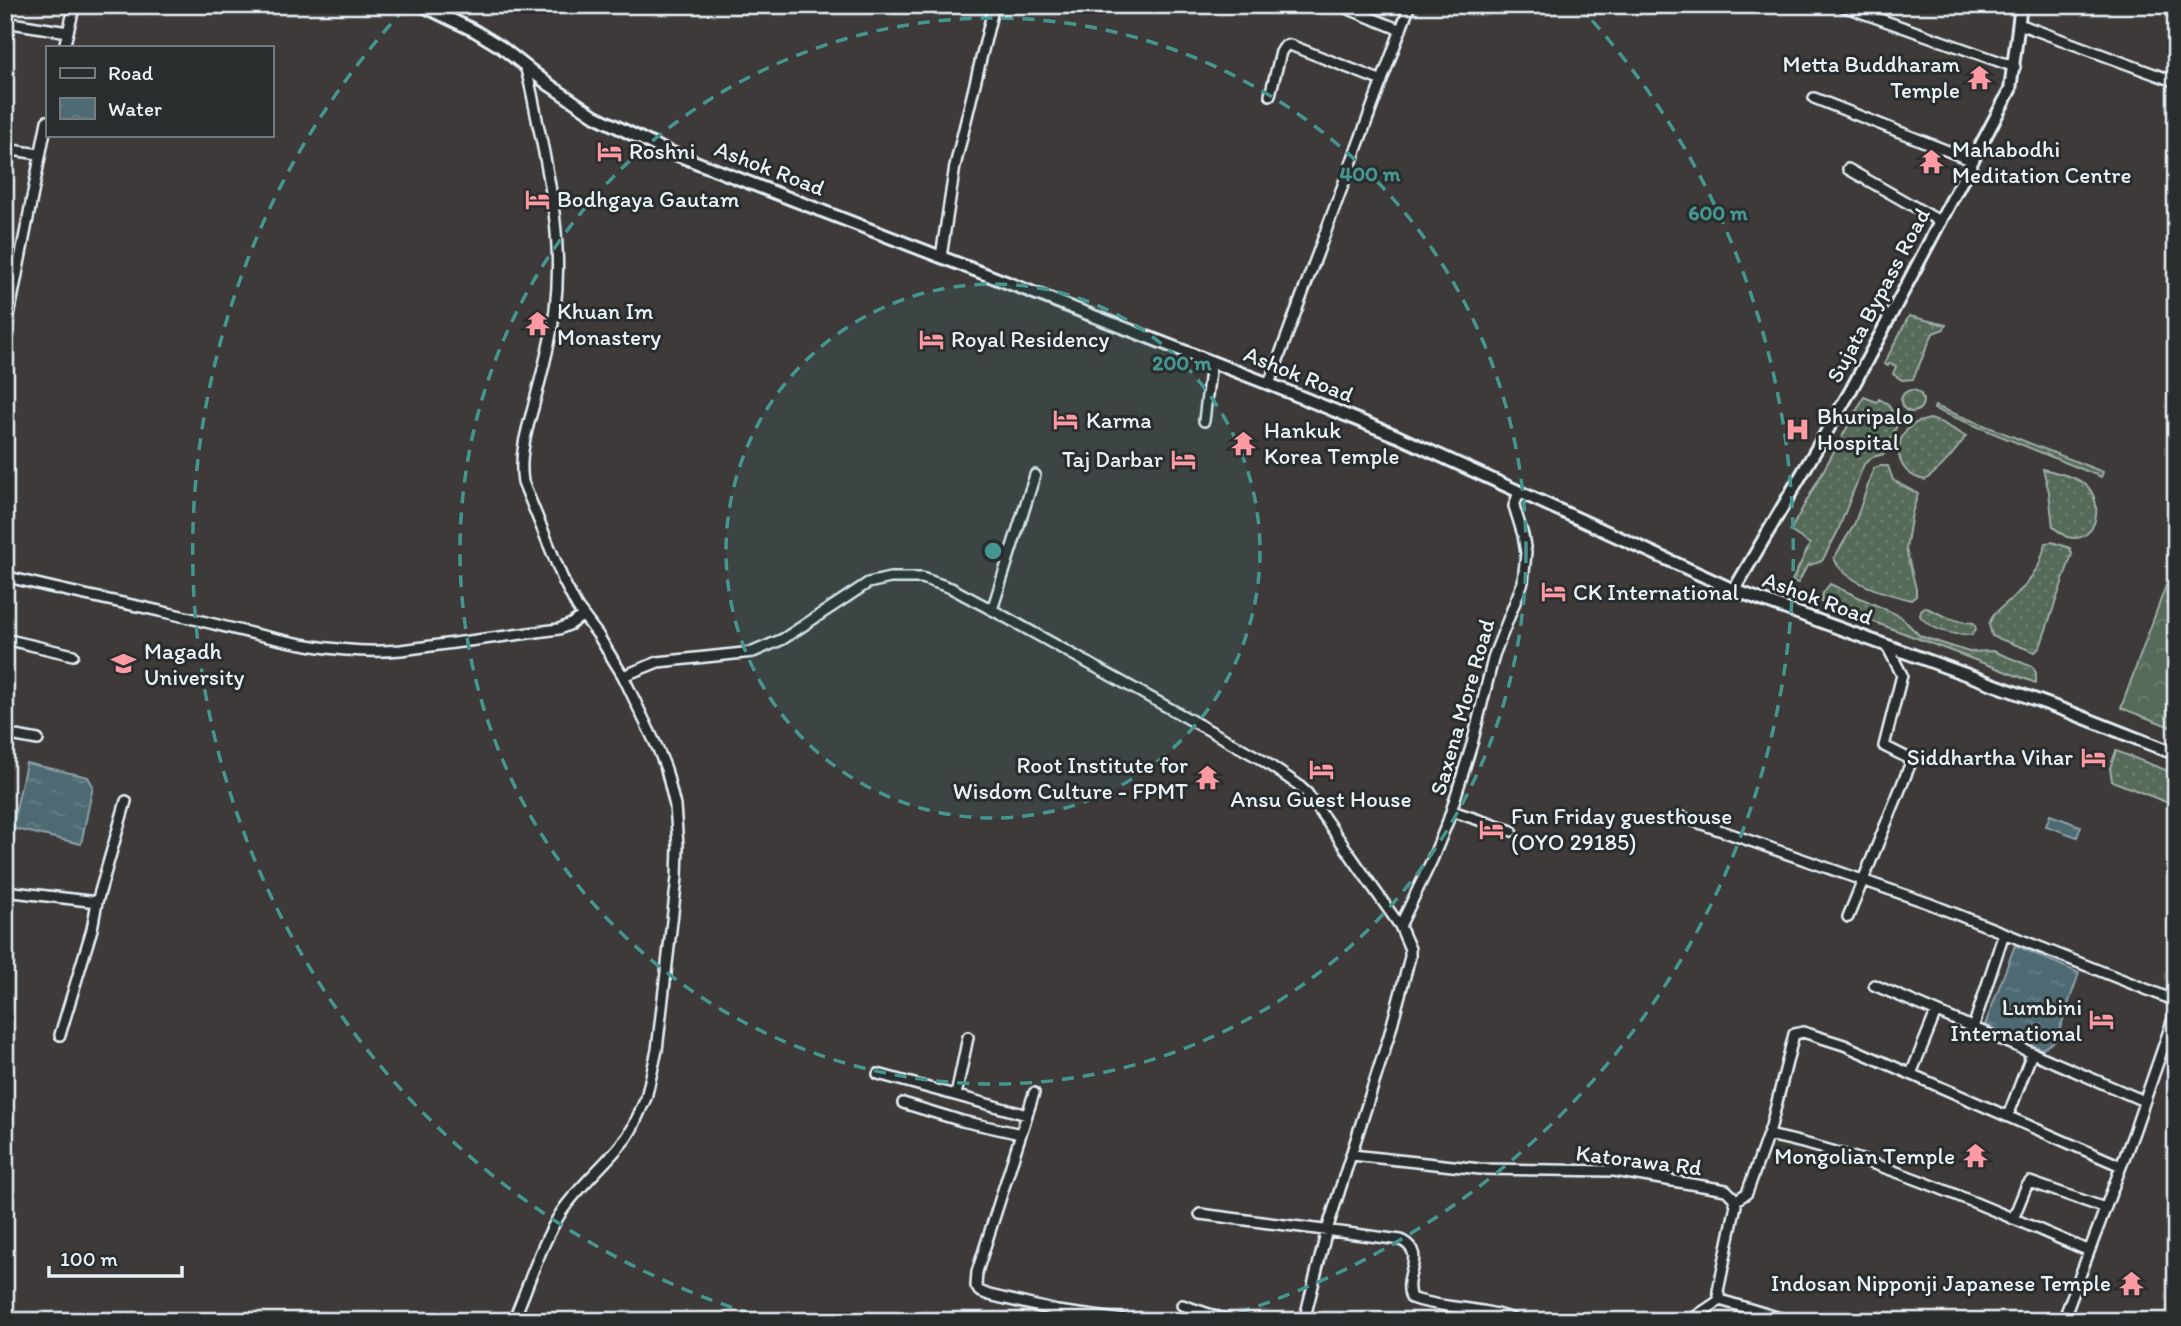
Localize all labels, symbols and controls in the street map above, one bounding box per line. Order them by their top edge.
legend [46,46,273,136]
place label: Metta Buddharam Temple [1783,50,1960,104]
text: Road [108,60,154,85]
temple icon: Metta Buddharam Temple [1966,63,1994,91]
text: Water [108,96,162,121]
street label: Ashok Road [711,134,829,202]
place label: Mahabodhi Meditation Centre [1952,135,2131,189]
hotel icon: Roshni [595,137,623,165]
place label: Roshni [629,137,695,165]
temple icon: Mahabodhi Meditation Centre [1918,148,1946,176]
text: 400 m [1340,161,1401,186]
hotel icon: Bodhgaya Gautam [523,185,551,213]
place label: Bodhgaya Gautam [557,185,739,213]
text: 600 m [1688,200,1748,225]
street label: Sujata Bypass Road [1820,202,1936,387]
place label: Khuan Im Monastery [557,297,661,351]
temple icon: Khuan Im Monastery [523,310,551,338]
hotel icon: Royal Residency [917,325,945,353]
place label: Royal Residency [951,325,1110,353]
street label: Ashok Road [1240,339,1358,409]
text: 200 m [1152,350,1212,375]
place label: Bhuripalo Hospital [1817,402,1914,456]
hotel icon: Karma [1052,406,1080,434]
place label: Karma [1086,406,1152,434]
hospital icon: Bhuripalo Hospital [1783,415,1811,443]
place label: Hankuk Korea Temple [1264,416,1400,470]
temple icon: Hankuk Korea Temple [1230,429,1258,457]
place label: Taj Darbar [1062,445,1163,473]
hotel icon: Taj Darbar [1169,445,1197,473]
centre of rings [981,539,1005,563]
street label: Ashok Road [1759,565,1877,631]
hotel icon: CK International [1539,578,1567,606]
place label: CK International [1573,578,1740,606]
street label: Saxena More Road [1423,615,1501,798]
place label: Magadh University [144,637,245,691]
school or university icon: Magadh University [110,650,138,678]
place label: Siddhartha Vihar [1907,743,2073,771]
hotel icon: Siddhartha Vihar [2079,743,2107,771]
place label: Root Institute for Wisdom Culture - FPMT [953,751,1188,805]
hotel icon: Ansu Guest House [1307,755,1335,783]
temple icon: Root Institute for Wisdom Culture - FPMT [1194,764,1222,792]
place label: Ansu Guest House [1230,785,1412,813]
place label: Fun Friday guesthouse (OYO 29185) [1511,802,1732,856]
hotel icon: Fun Friday guesthouse (OYO 29185) [1477,815,1505,843]
place label: Lumbini International [1950,993,2082,1047]
hotel icon: Lumbini International [2088,1006,2116,1034]
street label: Katorawa Rd [1574,1138,1704,1182]
place label: Mongolian Temple [1774,1142,1955,1170]
temple icon: Mongolian Temple [1961,1142,1989,1170]
scale bar [49,1235,182,1279]
text: 100 m [60,1246,118,1271]
place label: Indosan Nipponji Japanese Temple [1771,1269,2111,1297]
temple icon: Indosan Nipponji Japanese Temple [2117,1269,2145,1297]

